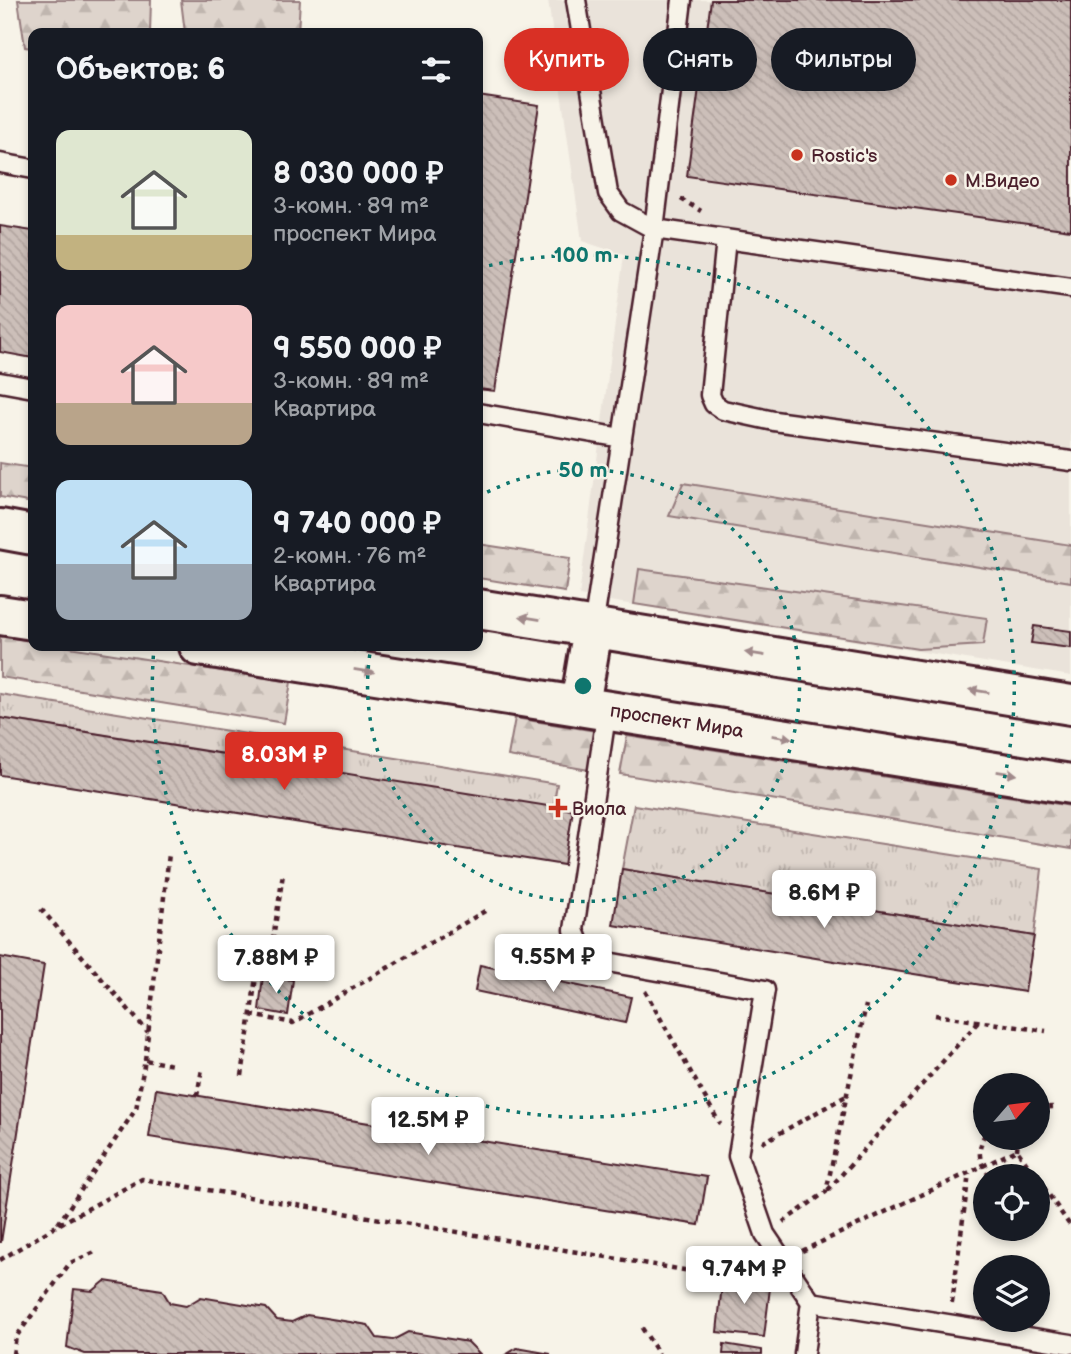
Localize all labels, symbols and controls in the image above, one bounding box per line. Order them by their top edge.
chip: Купить [504,28,629,91]
chip: Снять [643,28,757,91]
chip: Фильтры [771,28,916,91]
icon: filters [417,51,455,89]
text: Объектов: 6 [56,52,225,88]
place label: Rostic's [811,145,877,168]
marker: Rostic's [789,147,805,163]
text: 8 030 000 ₽ [273,156,444,192]
icon: home [112,158,196,242]
place label: М.Видео [965,170,1039,193]
marker: М.Видео [943,172,959,188]
text: 3-комн. · 89 m² [273,192,429,220]
text: проспект Мира [273,220,436,248]
text: 100 m [554,243,612,268]
text: 9 550 000 ₽ [273,331,442,367]
icon: home [112,333,196,417]
text: 3-комн. · 89 m² [273,367,429,395]
text: Квартира [273,395,376,423]
text: 50 m [559,458,607,483]
text: 9 740 000 ₽ [273,506,441,542]
icon: home [112,508,196,592]
text: 2-комн. · 76 m² [273,542,426,570]
text: Квартира [273,570,376,598]
one-way arrow [519,612,541,623]
one-way arrow [744,648,766,659]
one-way arrow [353,666,375,677]
centre of rings [571,674,595,698]
one-way arrow [968,685,990,696]
street label: проспект Мира [608,700,745,743]
pin: 8.03M ₽ [219,732,349,792]
one-way arrow [771,732,793,743]
text: 8.03M ₽ [241,741,327,769]
one-way arrow [996,768,1018,779]
place label: Виола [572,798,626,821]
marker: Виола [550,800,566,816]
pin: 8.6M ₽ [767,870,881,930]
text: 8.6M ₽ [788,879,860,907]
pin: 9.55M ₽ [488,934,618,994]
pin: 7.88M ₽ [211,936,341,995]
text: 9.55M ₽ [511,943,595,971]
text: 7.88M ₽ [234,944,318,972]
north arrow [973,1073,1050,1150]
map controls [973,1073,1050,1332]
pin: 12.5M ₽ [363,1098,493,1157]
text: 12.5M ₽ [387,1106,469,1134]
button: locate [973,1164,1050,1241]
pin: 9.74M ₽ [679,1246,809,1306]
text: 9.74M ₽ [702,1255,786,1283]
button: layers [973,1255,1050,1332]

